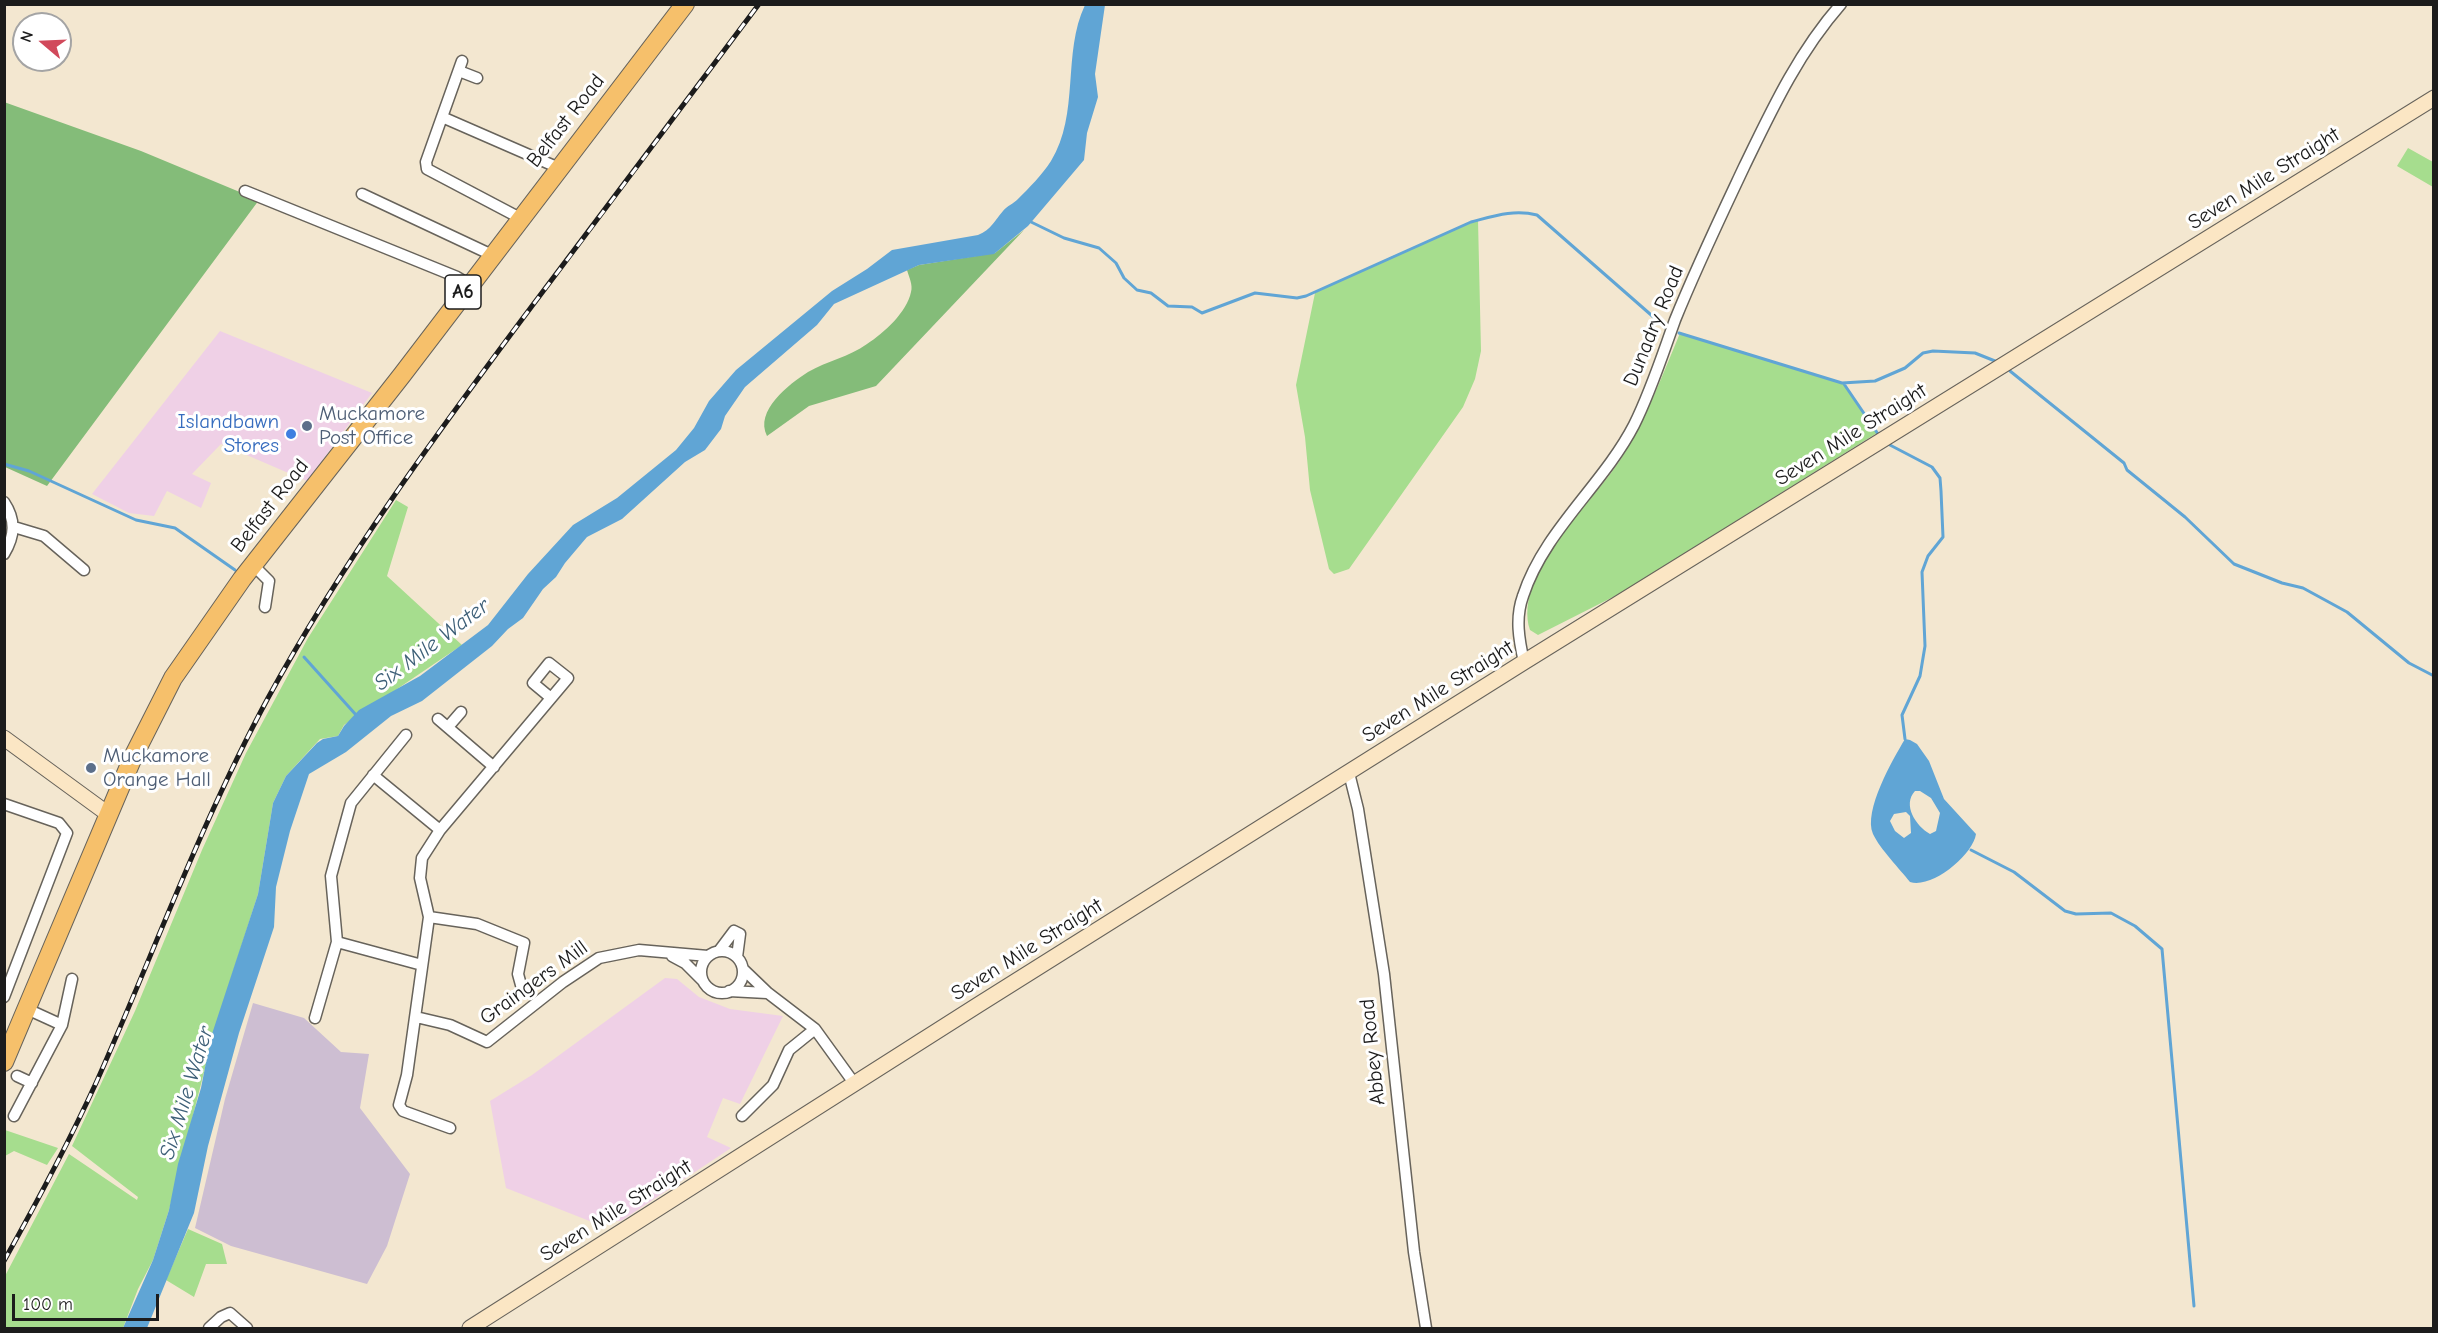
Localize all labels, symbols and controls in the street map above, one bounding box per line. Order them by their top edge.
north arrow [12,12,72,72]
text: N [17,29,37,45]
street label: Belfast Road [522,69,610,173]
street label: Seven Mile Straight [2184,122,2344,236]
street label: Dunadry Road [1618,262,1690,390]
road number: A6 [445,275,481,309]
street label: Seven Mile Straight [1771,378,1931,492]
place label: Muckamore Post Office [319,401,425,451]
place label: Islandbawn Stores [178,409,279,459]
marker: Muckamore Post Office [300,419,314,433]
marker: Islandbawn Stores [284,427,298,441]
street label: Belfast Road [226,454,314,558]
water label: Six Mile Water [369,593,495,697]
street label: Seven Mile Straight [1358,635,1518,749]
place label: Muckamore Orange Hall [103,743,211,793]
marker: Muckamore Orange Hall [84,761,98,775]
street label: Seven Mile Straight [947,893,1107,1007]
street label: Graingers Mill [475,935,593,1031]
street label: Abbey Road [1355,998,1391,1106]
water label: Six Mile Water [154,1023,220,1163]
street label: Seven Mile Straight [536,1154,696,1268]
scale bar [15,1282,162,1320]
text: 100 m [23,1294,73,1315]

